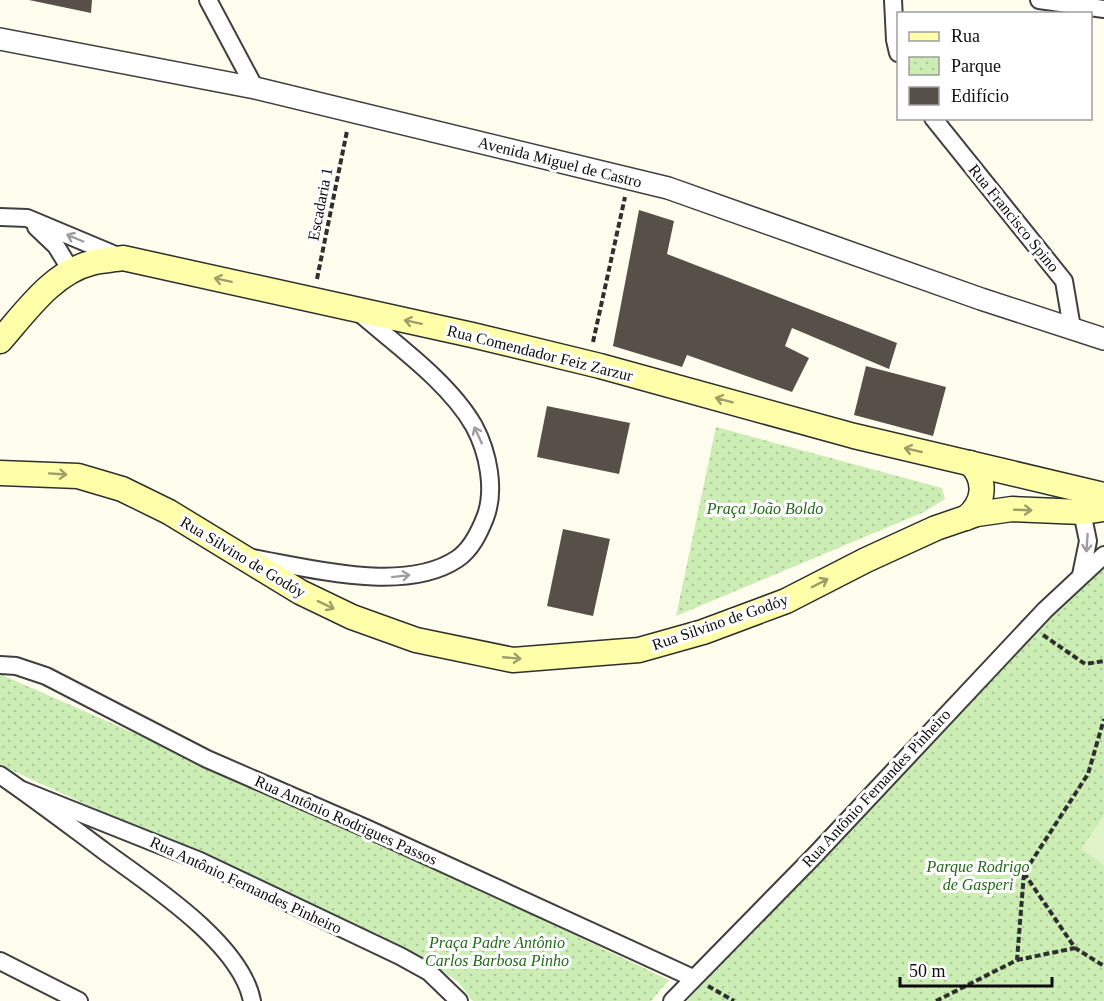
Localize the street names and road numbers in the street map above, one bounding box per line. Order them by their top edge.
street label: Avenida Miguel de Castro [476,133,644,192]
street label: Rua Francisco Spino [965,161,1063,276]
street label: Escadaria 1 [305,166,335,242]
street label: Rua Comendador Feiz Zarzur [445,322,635,384]
street label: Rua Silvino de Godóy [177,513,309,602]
street label: Rua Silvino de Godóy [650,591,791,654]
street label: Rua Antônio Fernandes Pinheiro [798,706,954,870]
street label: Rua Antônio Rodrigues Passos [252,772,440,869]
street label: Rua Antônio Fernandes Pinheiro [148,833,344,937]

